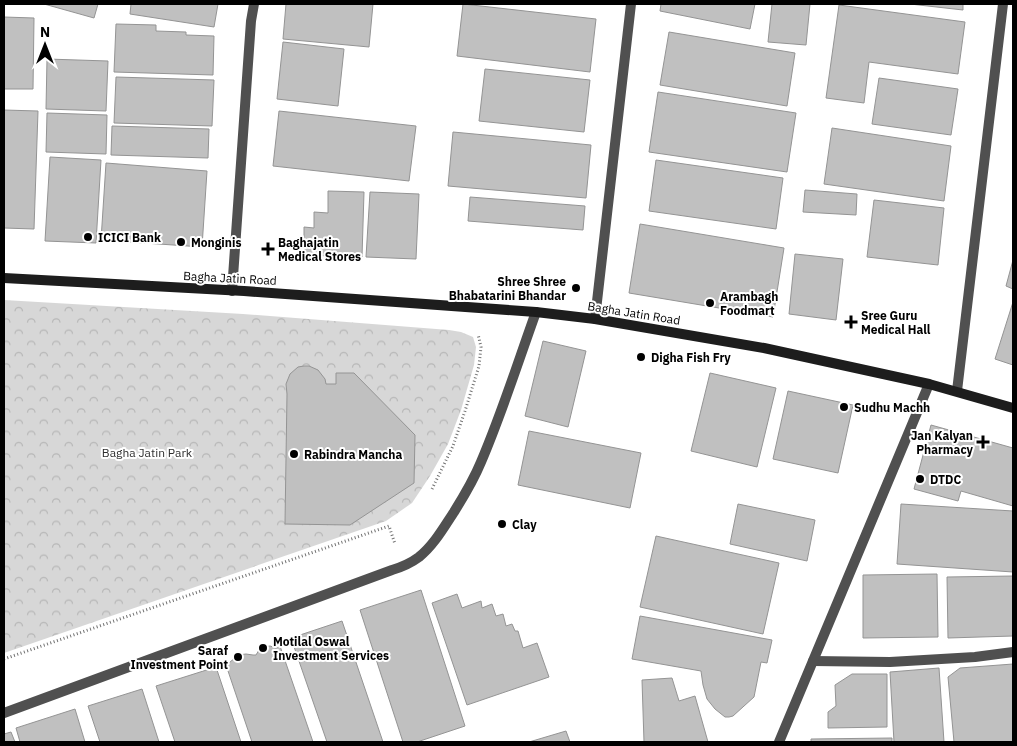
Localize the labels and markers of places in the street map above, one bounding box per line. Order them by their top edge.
place label: ICICI Bank [98,230,161,245]
marker: ICICI Bank [82,231,94,243]
place label: Monginis [191,235,241,250]
place label: Baghajatin Medical Stores [278,235,361,264]
marker: Monginis [175,236,187,248]
marker: Baghajatin Medical Stores [262,243,274,255]
place label: Shree Shree Bhabatarini Bhandar [449,274,566,303]
marker: Shree Shree Bhabatarini Bhandar [570,282,582,294]
place label: Arambagh Foodmart [720,289,778,318]
marker: Arambagh Foodmart [704,297,716,309]
place label: Sree Guru Medical Hall [861,308,931,337]
marker: Sree Guru Medical Hall [845,316,857,328]
place label: Digha Fish Fry [651,350,731,365]
marker: Digha Fish Fry [635,351,647,363]
place label: Sudhu Machh [854,400,930,415]
marker: Sudhu Machh [838,401,850,413]
place label: Jan Kalyan Pharmacy [911,428,974,457]
marker: Jan Kalyan Pharmacy [977,436,989,448]
place label: Rabindra Mancha [304,447,402,462]
marker: Rabindra Mancha [288,448,300,460]
place label: DTDC [930,472,961,487]
marker: DTDC [914,473,926,485]
place label: Clay [512,517,537,532]
marker: Clay [496,518,508,530]
place label: Motilal Oswal Investment Services [273,634,389,663]
marker: Motilal Oswal Investment Services [257,642,269,654]
place label: Saraf Investment Point [130,643,229,672]
marker: Saraf Investment Point [232,651,244,663]

